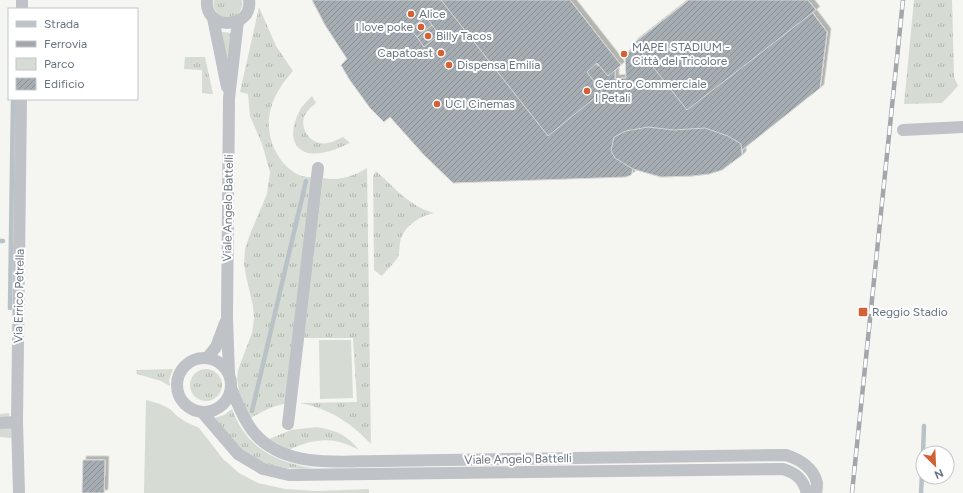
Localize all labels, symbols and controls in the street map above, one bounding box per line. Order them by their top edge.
place label: Alice [419,7,446,21]
legend [8,8,138,100]
marker: Alice [406,9,416,19]
text: Strada [44,17,79,31]
place label: I love poke [355,20,413,34]
marker: I love poke [416,22,426,32]
place label: Billy Tacos [436,29,492,43]
marker: Billy Tacos [423,31,433,41]
text: Ferrovia [44,37,87,51]
place label: MAPEI STADIUM - Città del Tricolore [632,40,730,68]
place label: Capatoast [377,46,433,60]
marker: Capatoast [436,48,446,58]
marker: MAPEI STADIUM - Città del Tricolore [619,49,629,59]
text: Parco [44,57,74,71]
place label: Dispensa Emilia [457,58,540,72]
marker: Dispensa Emilia [444,60,454,70]
text: Edificio [44,77,84,91]
place label: Centro Commerciale I Petali [595,77,707,105]
marker: Centro Commerciale I Petali [582,86,592,96]
place label: UCI Cinemas [445,97,515,111]
marker: UCI Cinemas [432,99,442,109]
street label: Viale Angelo Battelli [220,154,236,262]
street label: Via Errico Petrella [11,249,27,343]
place label: Reggio Stadio [872,305,948,319]
marker: Reggio Stadio [857,306,869,318]
north arrow [915,445,955,485]
street label: Viale Angelo Battelli [464,451,572,467]
text: N [932,466,945,481]

